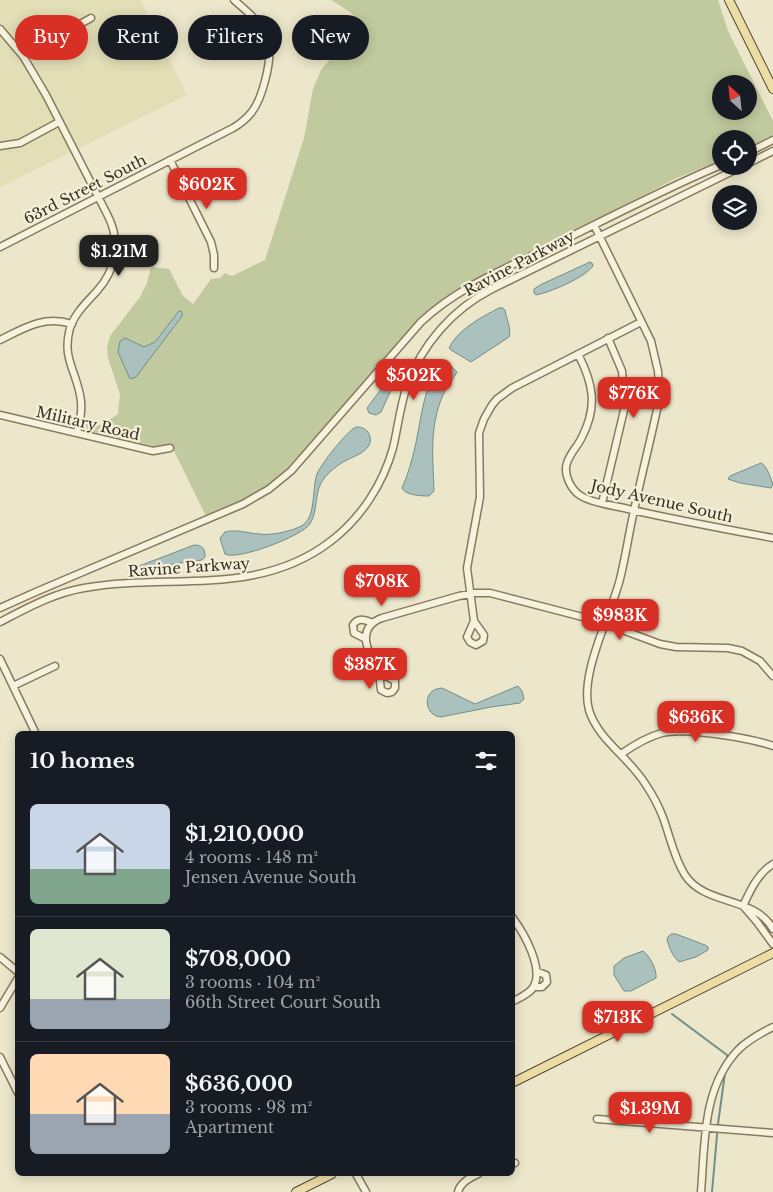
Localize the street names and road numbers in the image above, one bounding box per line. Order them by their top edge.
street label: 63rd Street South [20,150,150,228]
street label: Ravine Parkway [461,226,578,300]
street label: Military Road [34,402,142,444]
street label: Jody Avenue South [587,475,735,527]
street label: Ravine Parkway [127,553,251,581]

